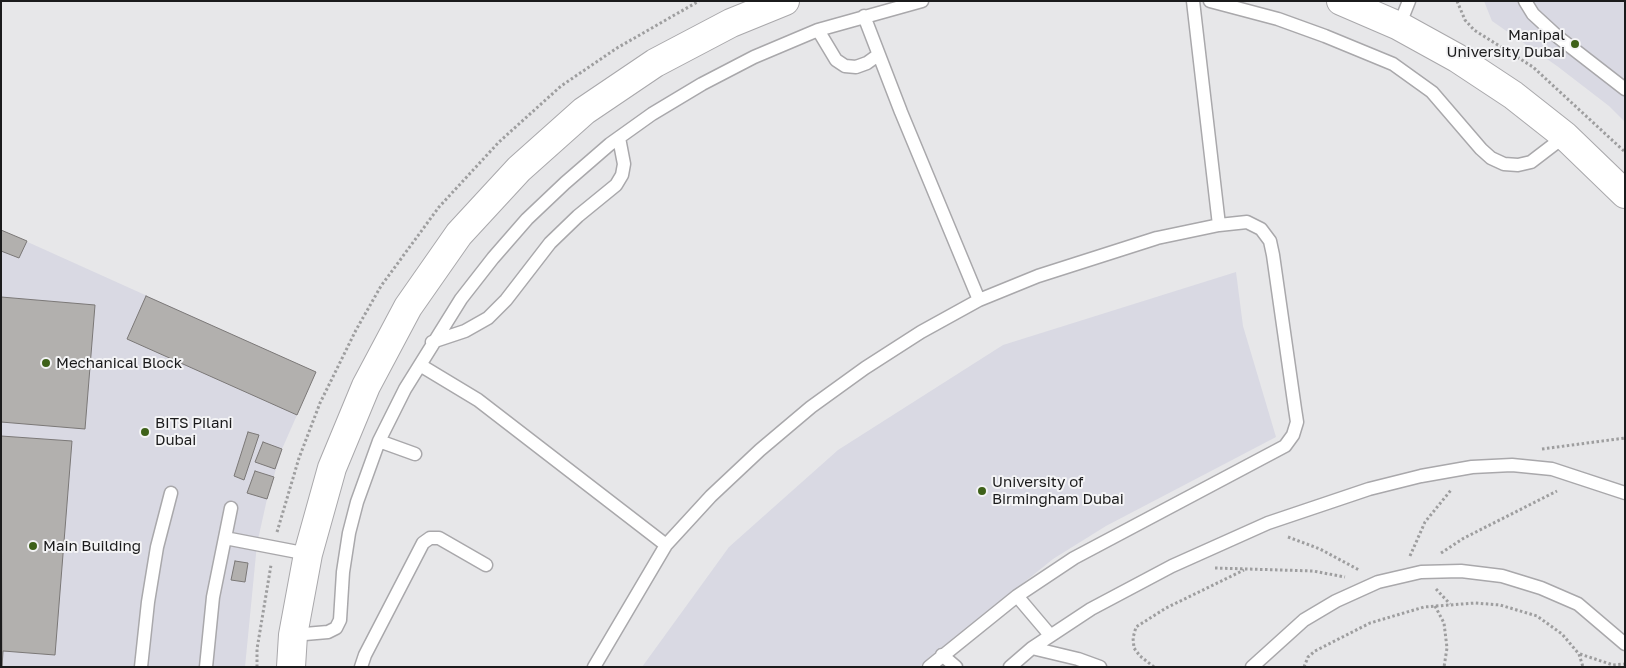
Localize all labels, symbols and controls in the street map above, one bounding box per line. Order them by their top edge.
place label: Manipal University Dubai [1446,26,1565,61]
marker: Manipal University Dubai [1569,38,1581,50]
place label: Mechanical Block [56,354,182,372]
marker: Mechanical Block [40,357,52,369]
place label: BITS Pilani Dubai [155,414,233,449]
marker: BITS Pilani Dubai [139,426,151,438]
place label: University of Birmingham Dubai [992,473,1124,508]
marker: University of Birmingham Dubai [976,485,988,497]
place label: Main Building [43,537,141,555]
marker: Main Building [27,540,39,552]

